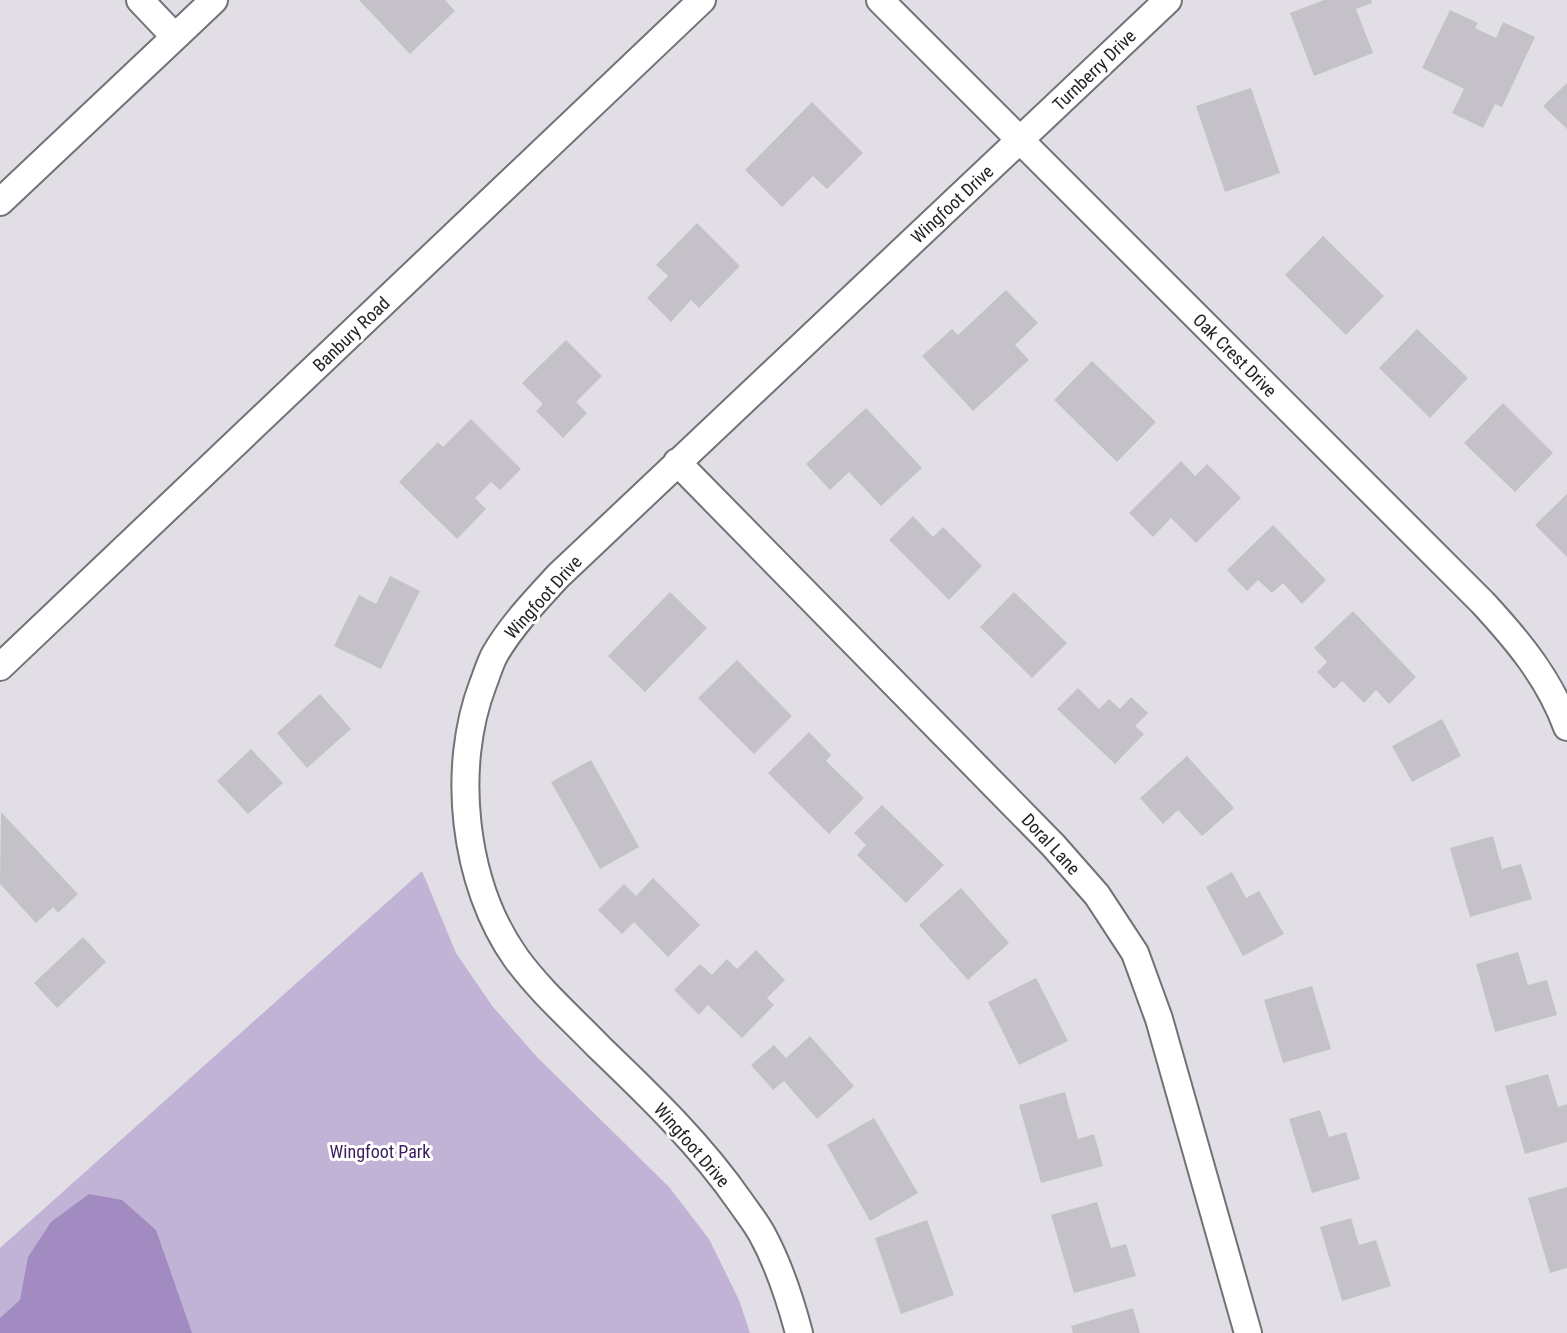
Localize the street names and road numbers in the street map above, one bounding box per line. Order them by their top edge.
street label: Turnberry Drive [1048,25,1140,115]
street label: Wingfoot Drive [907,161,997,247]
street label: Banbury Road [308,292,394,376]
street label: Oak Crest Drive [1189,309,1281,401]
street label: Wingfoot Drive [500,551,586,643]
street label: Doral Lane [1018,809,1084,879]
street label: Wingfoot Drive [650,1099,734,1191]

